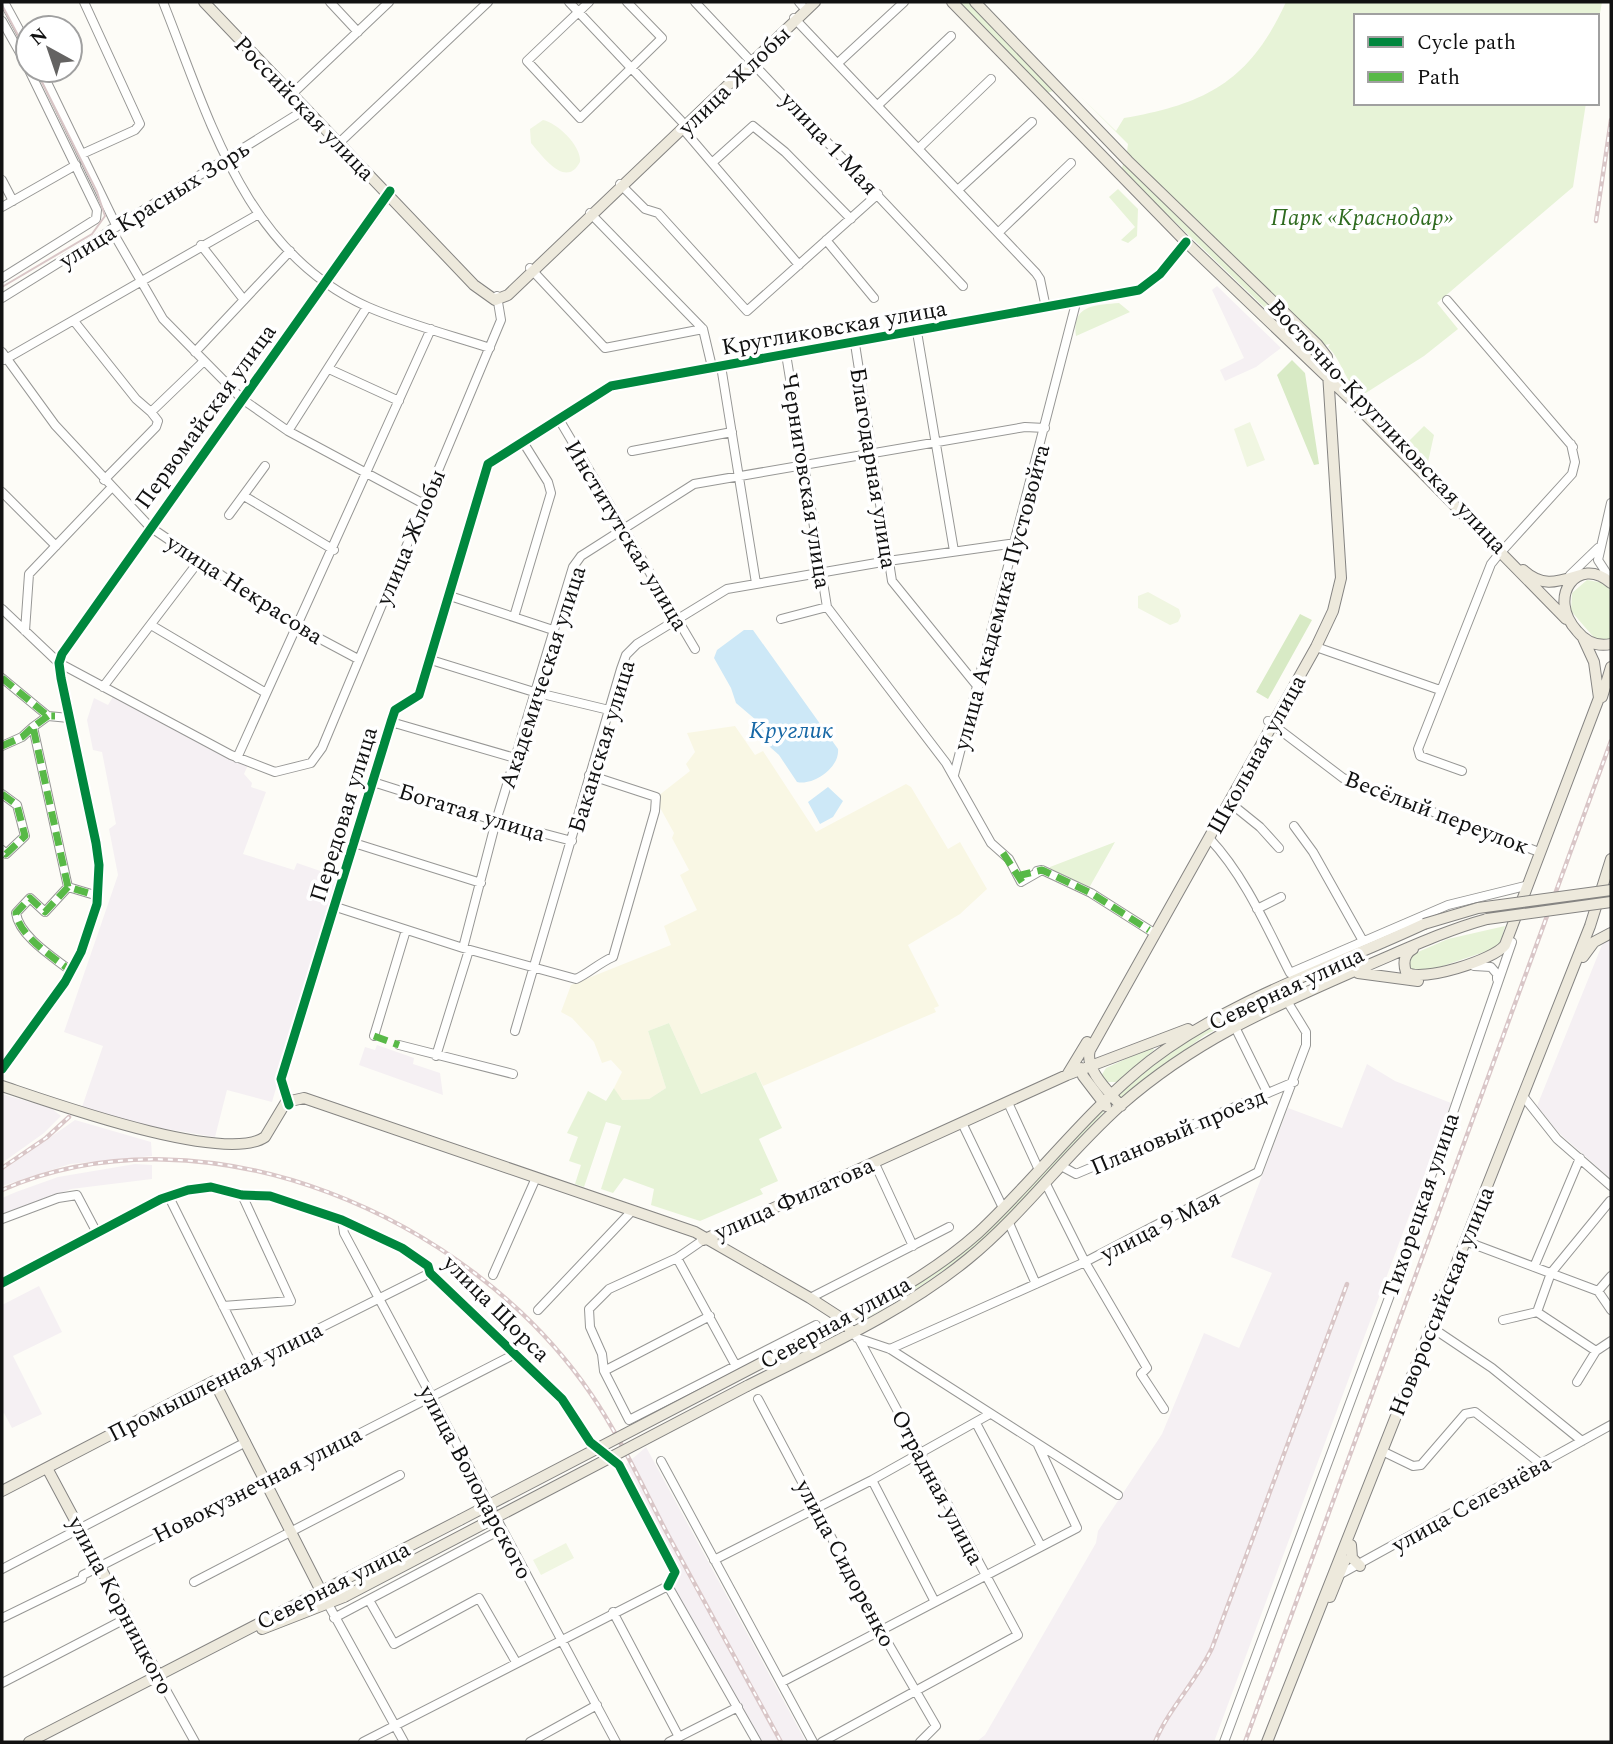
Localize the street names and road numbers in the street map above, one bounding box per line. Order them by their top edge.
street label: улица Жлобы [670,18,799,145]
street label: Российская улица [225,28,383,190]
street label: улица 1 Мая [771,84,886,204]
street label: улица Красных Зорь [52,132,257,279]
street label: Кругликовская улица [719,291,950,366]
street label: Восточно-Кругликовская улица [1259,291,1515,563]
street label: Первомайская улица [127,317,286,517]
street label: Благодарная улица [839,365,906,571]
street label: Черниговская улица [771,371,840,591]
street label: Институтская улица [555,434,697,638]
street label: улица Академика Пустовойта [944,440,1060,755]
street label: улица Жлобы [367,464,456,612]
street label: улица Некрасова [158,526,330,654]
street label: Академическая улица [491,561,596,794]
street label: Баканская улица [560,656,645,837]
street label: Школьная улица [1199,668,1316,841]
street label: Передовая улица [301,722,388,906]
street label: Весёлый переулок [1339,762,1534,865]
street label: Богатая улица [394,774,549,852]
street label: Северная улица [1203,938,1370,1041]
street label: Плановый проезд [1085,1079,1272,1185]
street label: Тихорецкая улица [1373,1108,1470,1303]
street label: улица Филатова [708,1148,880,1251]
street label: улица 9 Мая [1094,1181,1227,1272]
street label: Новороссийская улица [1380,1181,1505,1422]
street label: улица Щорса [433,1246,558,1371]
street label: Северная улица [754,1267,918,1379]
street label: Промышленная улица [102,1313,329,1452]
street label: улица Володарского [408,1378,541,1586]
street label: Отрадная улица [881,1404,992,1572]
street label: Новокузнечная улица [147,1417,369,1553]
street label: улица Селезнёва [1385,1446,1558,1563]
street label: улица Сидоренко [785,1473,904,1654]
street label: улица Корницкого [57,1509,182,1701]
street label: Северная улица [251,1533,417,1640]

